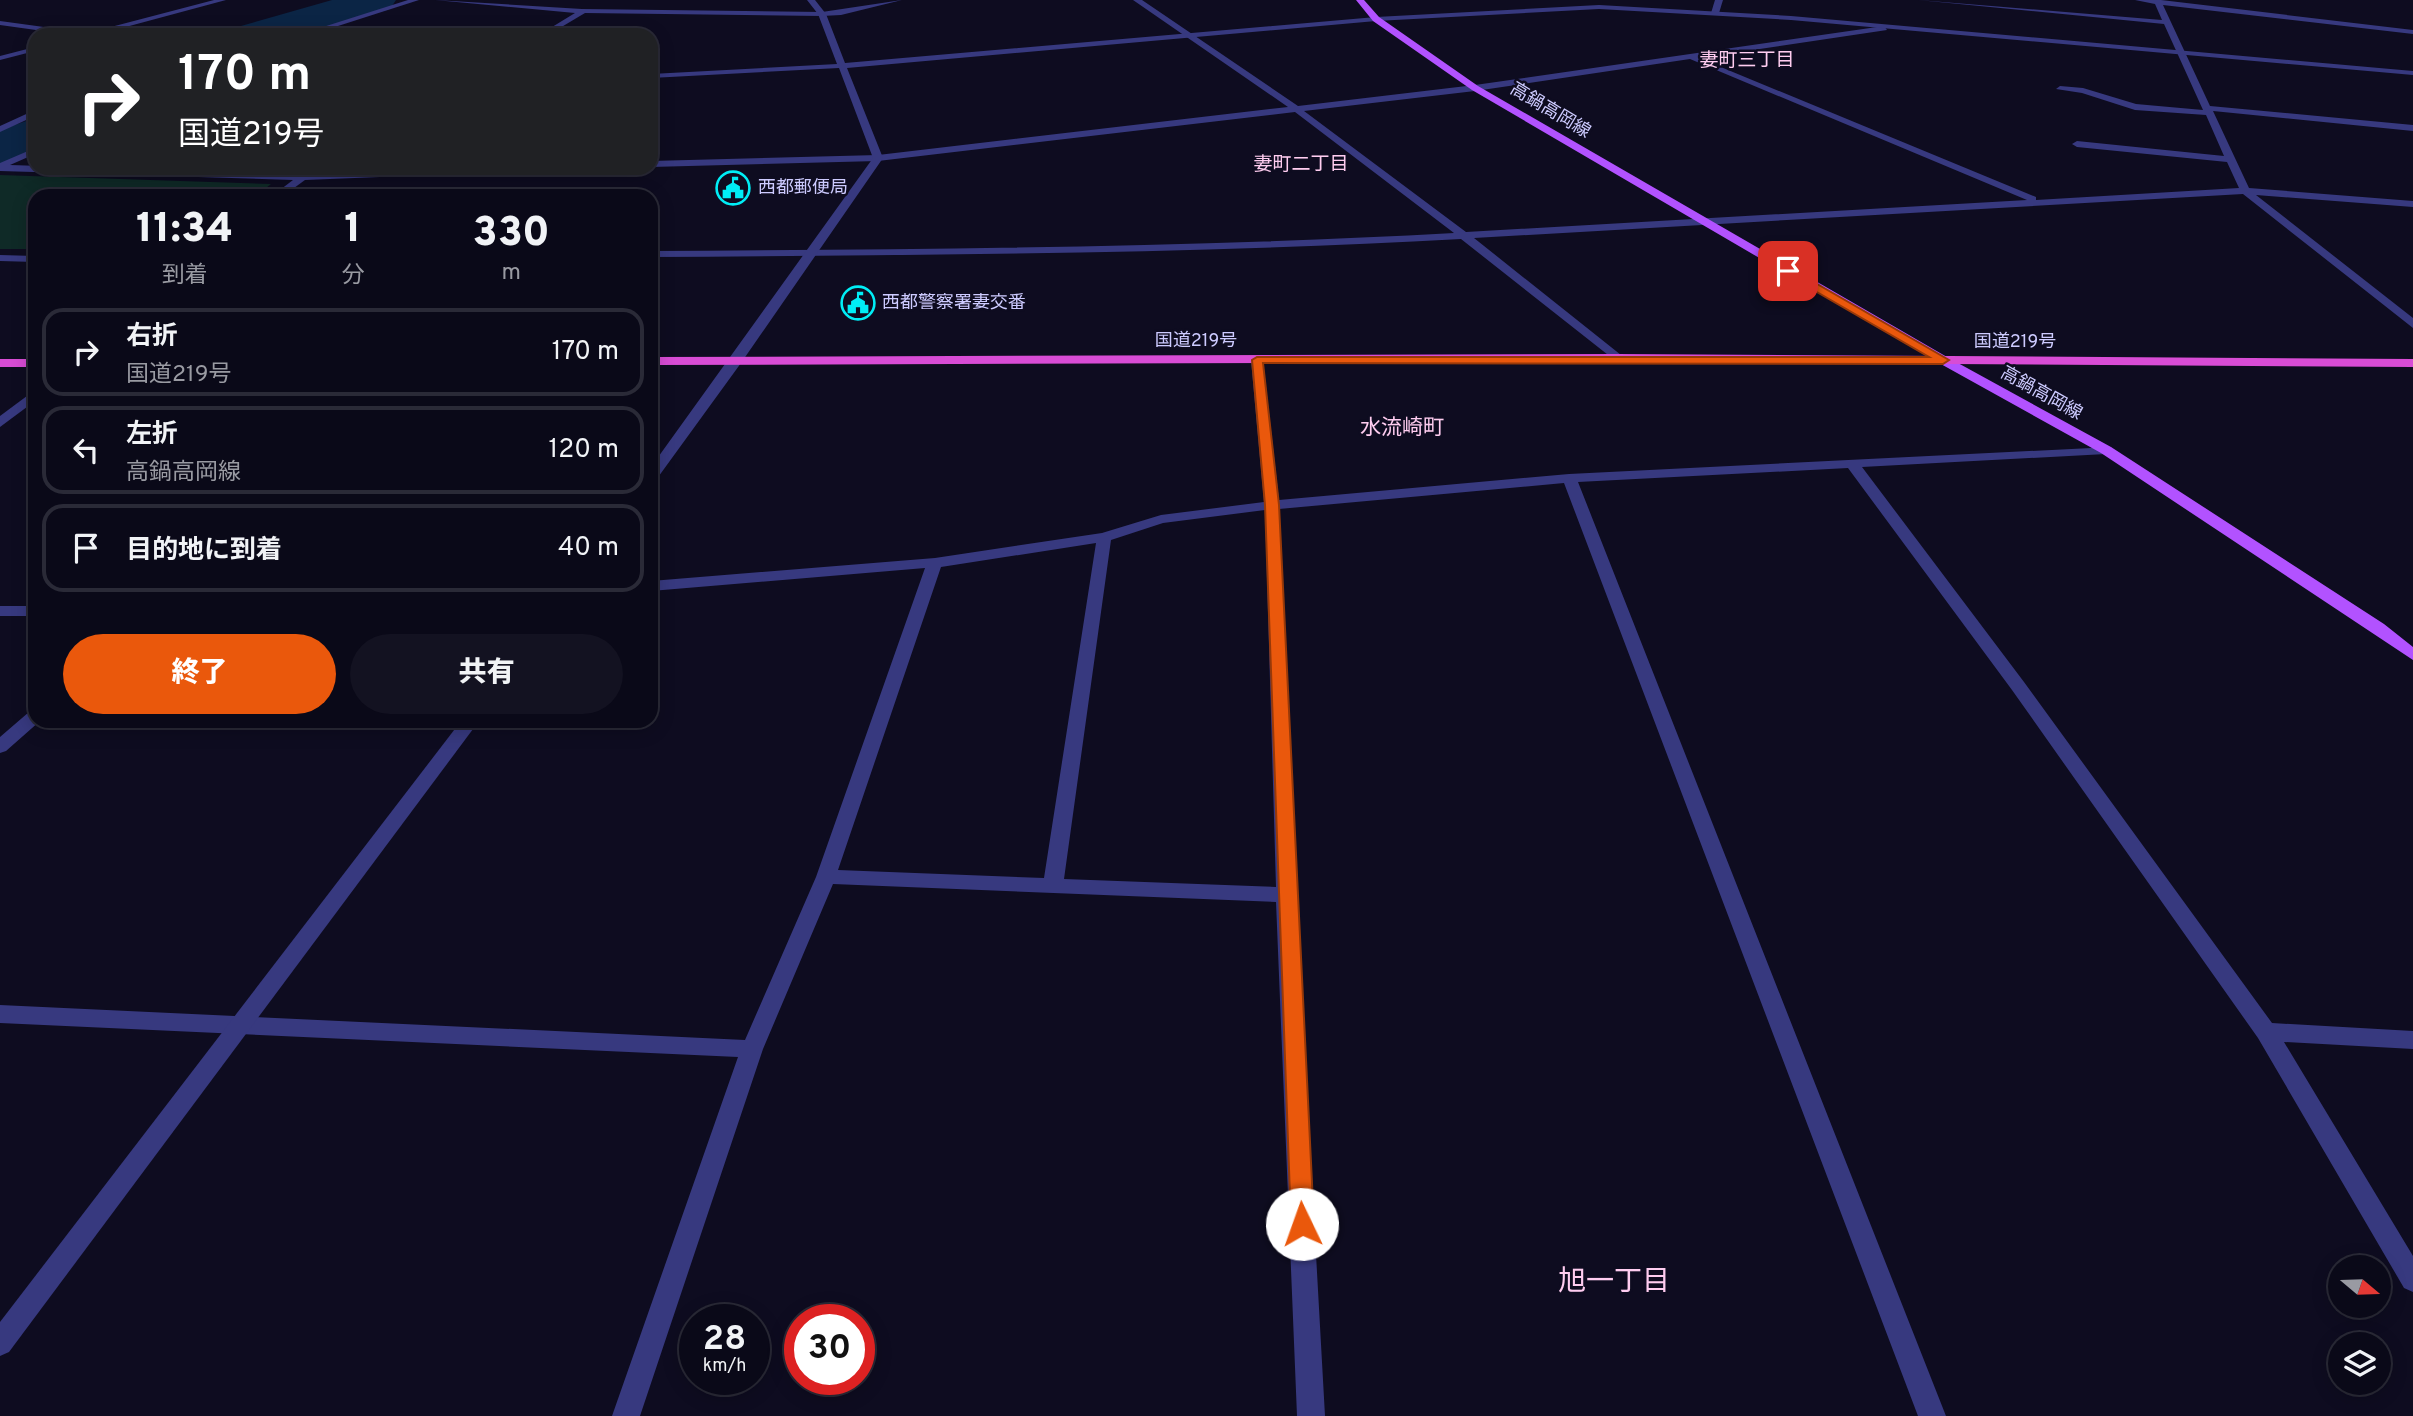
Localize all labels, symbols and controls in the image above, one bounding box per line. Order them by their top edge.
text: 170 m [178,46,311,108]
district label: 妻町三丁目 [1699,49,1795,73]
icon: right [63,56,154,147]
street label: 高鍋高岡線 [1506,78,1594,144]
text: 国道219号 [178,116,325,156]
district label: 妻町二丁目 [1253,153,1349,177]
public building icon: 西都郵便局 [714,169,752,207]
place label: 西都郵便局 [758,177,848,200]
text: 11:34 [136,204,233,257]
text: 1 [344,204,362,257]
text: 330 [472,208,550,261]
pin [1758,241,1818,301]
icon: arrive [1769,252,1807,290]
text: m [501,259,521,288]
text: 到着 [162,262,208,291]
text: 分 [341,262,364,291]
public building icon: 西都警察署妻交番 [839,284,877,322]
place label: 西都警察署妻交番 [882,292,1026,315]
text: 右折 [126,321,178,354]
street label: 国道219号 [1155,330,1237,353]
street label: 国道219号 [1974,331,2056,354]
icon: right [67,333,105,371]
text: 170 m [552,336,619,369]
text: 国道219号 [126,361,231,390]
street label: 高鍋高岡線 [1996,362,2086,426]
district label: 水流崎町 [1360,415,1444,442]
text: 左折 [126,419,178,452]
icon: left [67,431,105,469]
text: 120 m [549,434,619,467]
text: 高鍋高岡線 [126,459,241,488]
icon: arrive [67,529,105,567]
text: 40 m [558,532,619,565]
text: 目的地に到着 [126,535,282,568]
button: 終了 [63,634,336,714]
button: 共有 [350,634,623,714]
position arrow [1265,1187,1339,1261]
north arrow [2328,1255,2390,1318]
map controls [2328,1255,2391,1395]
district label: 旭一丁目 [1558,1265,1670,1301]
speed limit sign: 30 [784,1304,875,1395]
text: 28 [703,1318,746,1362]
button: layers [2328,1332,2391,1395]
text: km/h [703,1355,746,1378]

